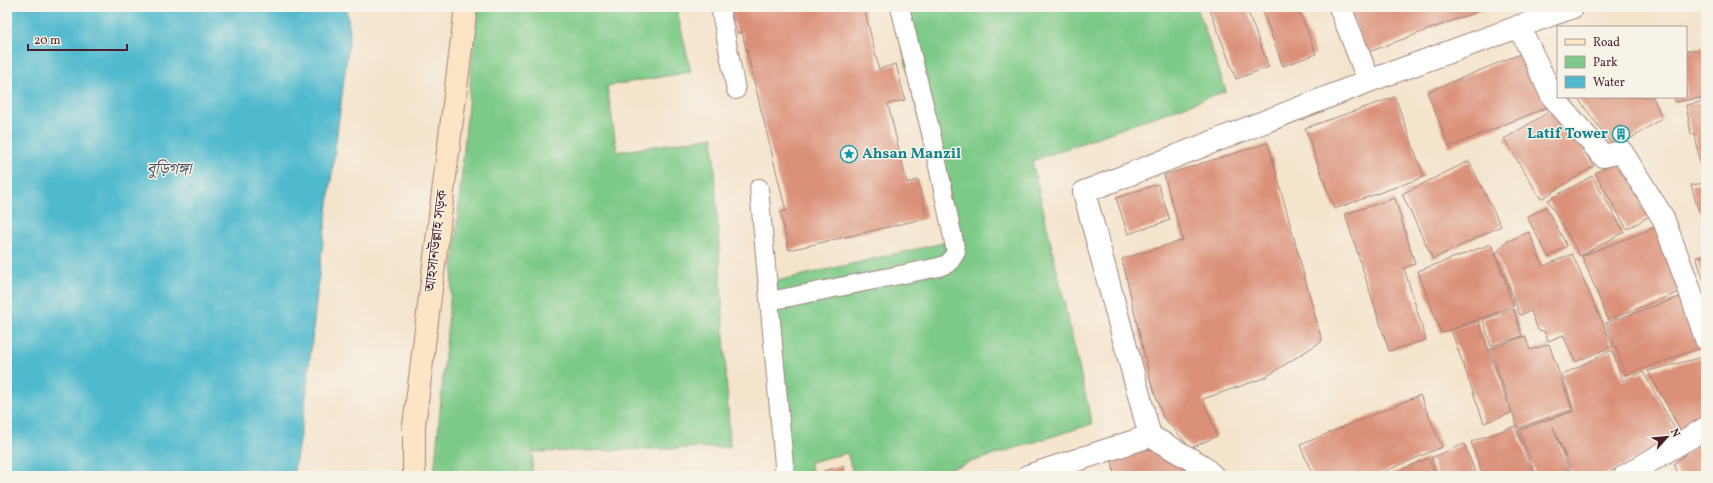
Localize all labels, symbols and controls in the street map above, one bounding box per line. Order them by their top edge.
scale bar [28,26,127,52]
legend [1557,26,1687,98]
text: 20 m [34,33,61,49]
text: Road [1593,35,1620,51]
text: Park [1593,55,1618,71]
text: Water [1593,75,1625,91]
place label: Latif Tower [1527,124,1608,145]
building icon: Latif Tower [1611,124,1631,144]
place icon: Ahsan Manzil [839,144,859,164]
place label: Ahsan Manzil [862,144,961,165]
water label: বুড়িগঙ্গা [147,159,193,181]
street label: আহসানউল্লাহ সড়ক [420,188,454,294]
north arrow [1647,417,1687,457]
text: N [1666,426,1683,440]

